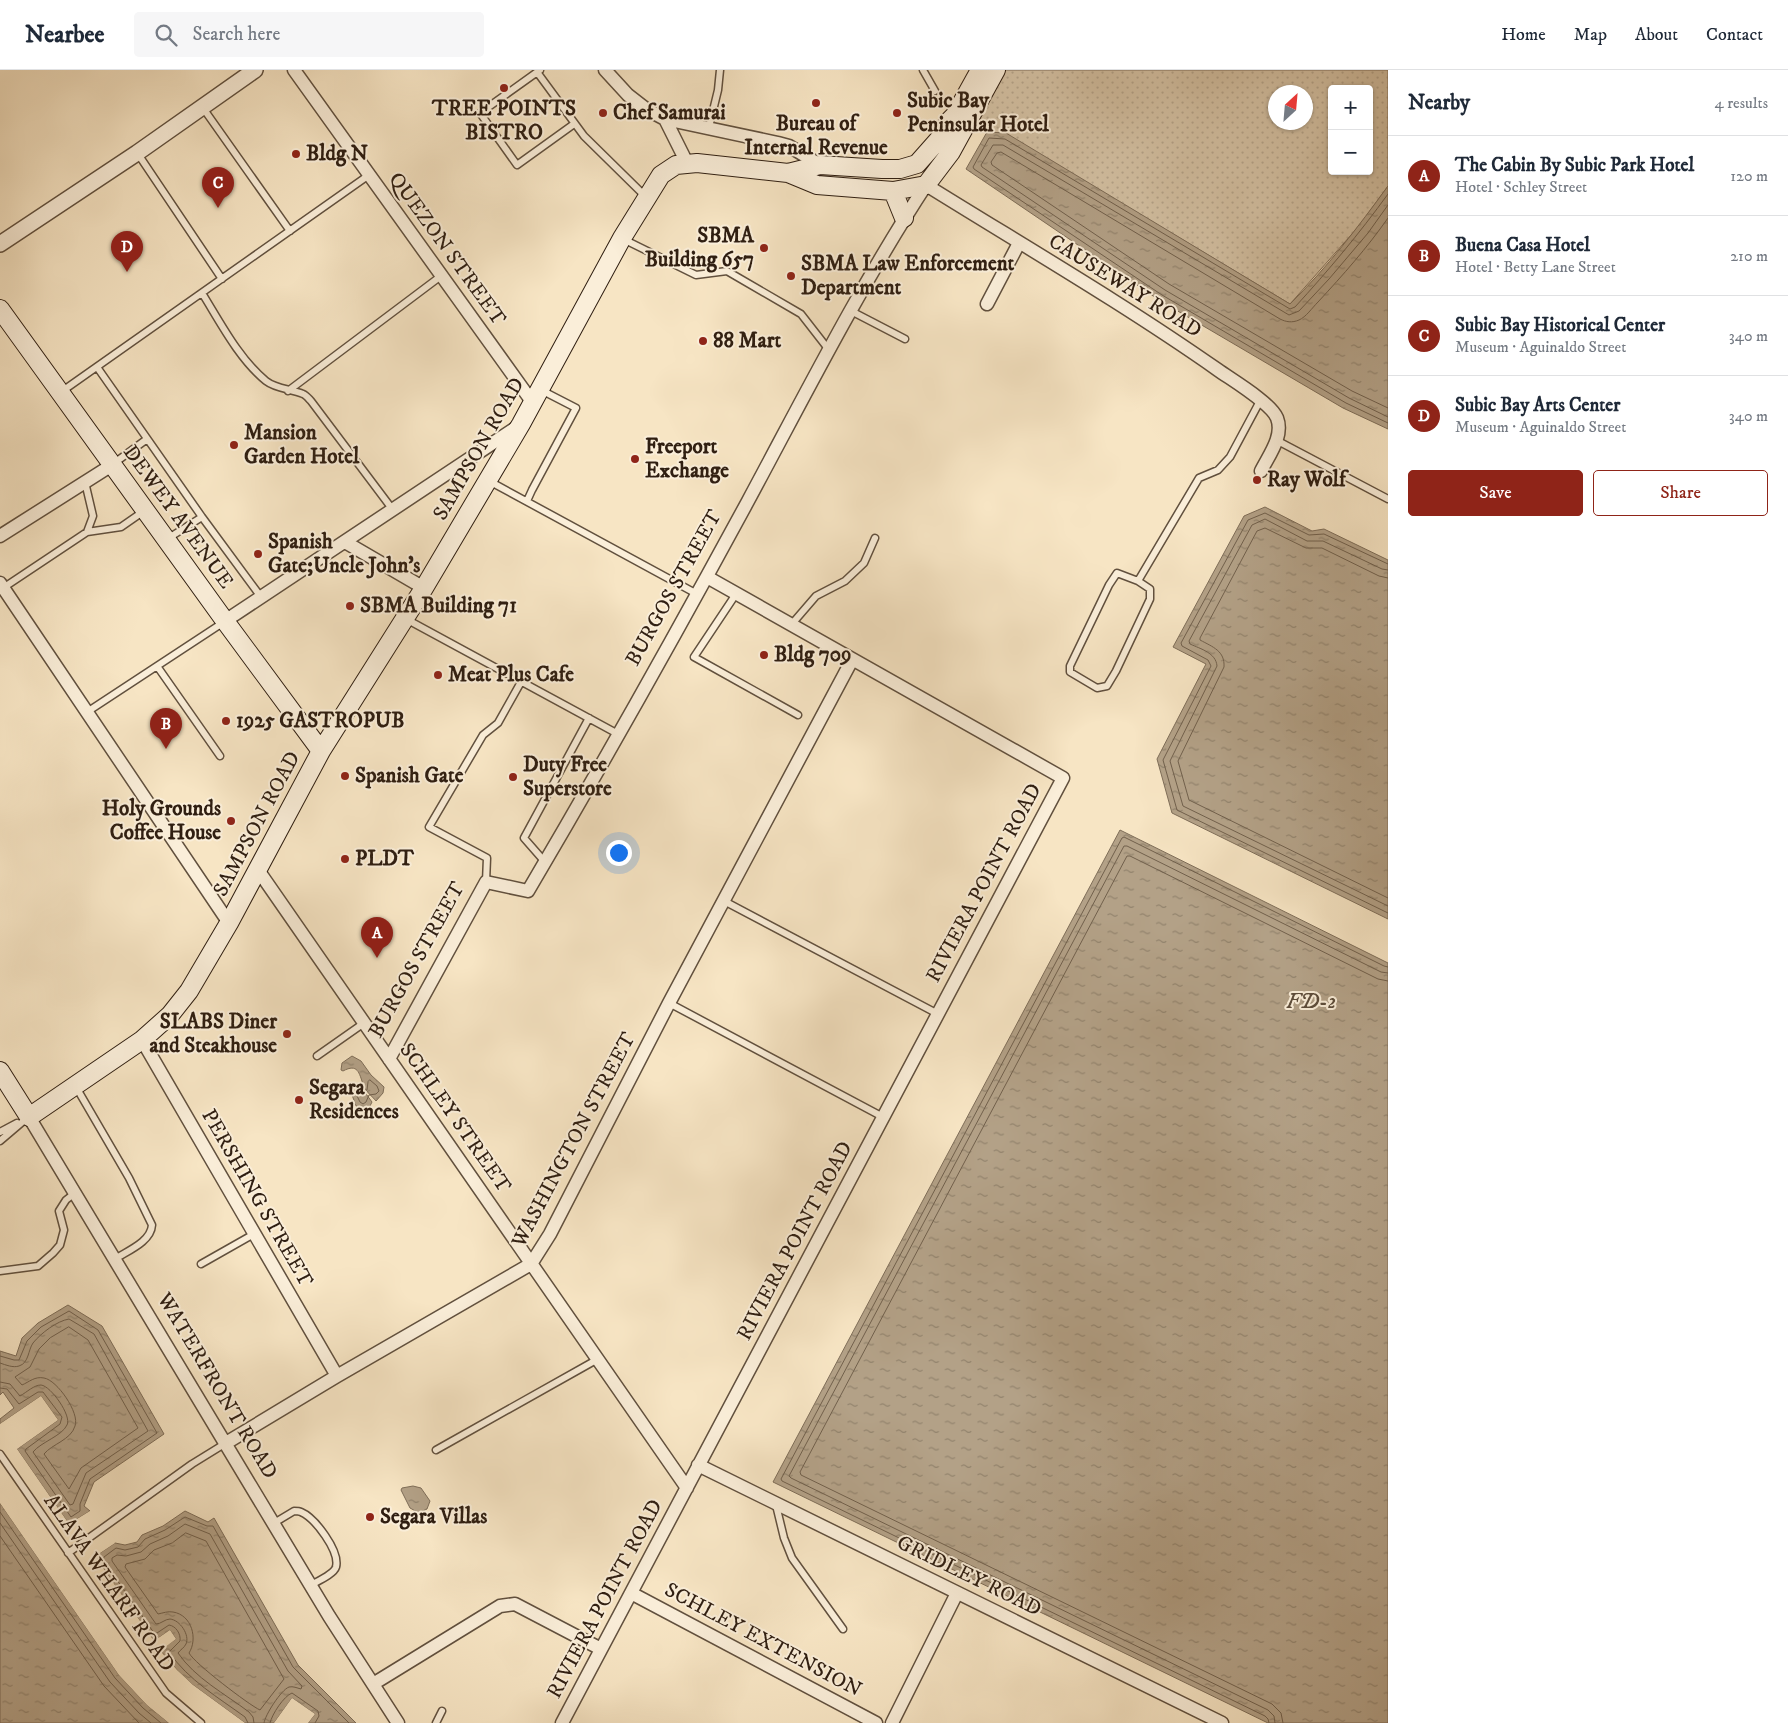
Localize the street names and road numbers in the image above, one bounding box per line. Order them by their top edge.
street label: QUEZON STREET [383,167,511,331]
street label: CAUSEWAY ROAD [1044,228,1206,344]
street label: SAMPSON ROAD [428,373,530,525]
street label: DEWEY AVENUE [117,440,239,594]
street label: BURGOS STREET [620,505,728,671]
street label: SAMPSON ROAD [208,747,306,901]
street label: RIVIERA POINT ROAD [920,779,1048,987]
street label: BURGOS STREET [363,877,471,1043]
street label: WASHINGTON STREET [506,1028,642,1253]
street label: SCHLEY STREET [394,1038,516,1198]
street label: PERSHING STREET [195,1104,319,1292]
street label: RIVIERA POINT ROAD [731,1137,859,1345]
street label: WATERFRONT ROAD [151,1287,283,1484]
street label: ALAVA WHARF ROAD [38,1489,180,1677]
street label: RIVIERA POINT ROAD [541,1495,669,1703]
street label: GRIDLEY ROAD [892,1530,1046,1622]
street label: SCHLEY EXTENSION [660,1577,866,1703]

